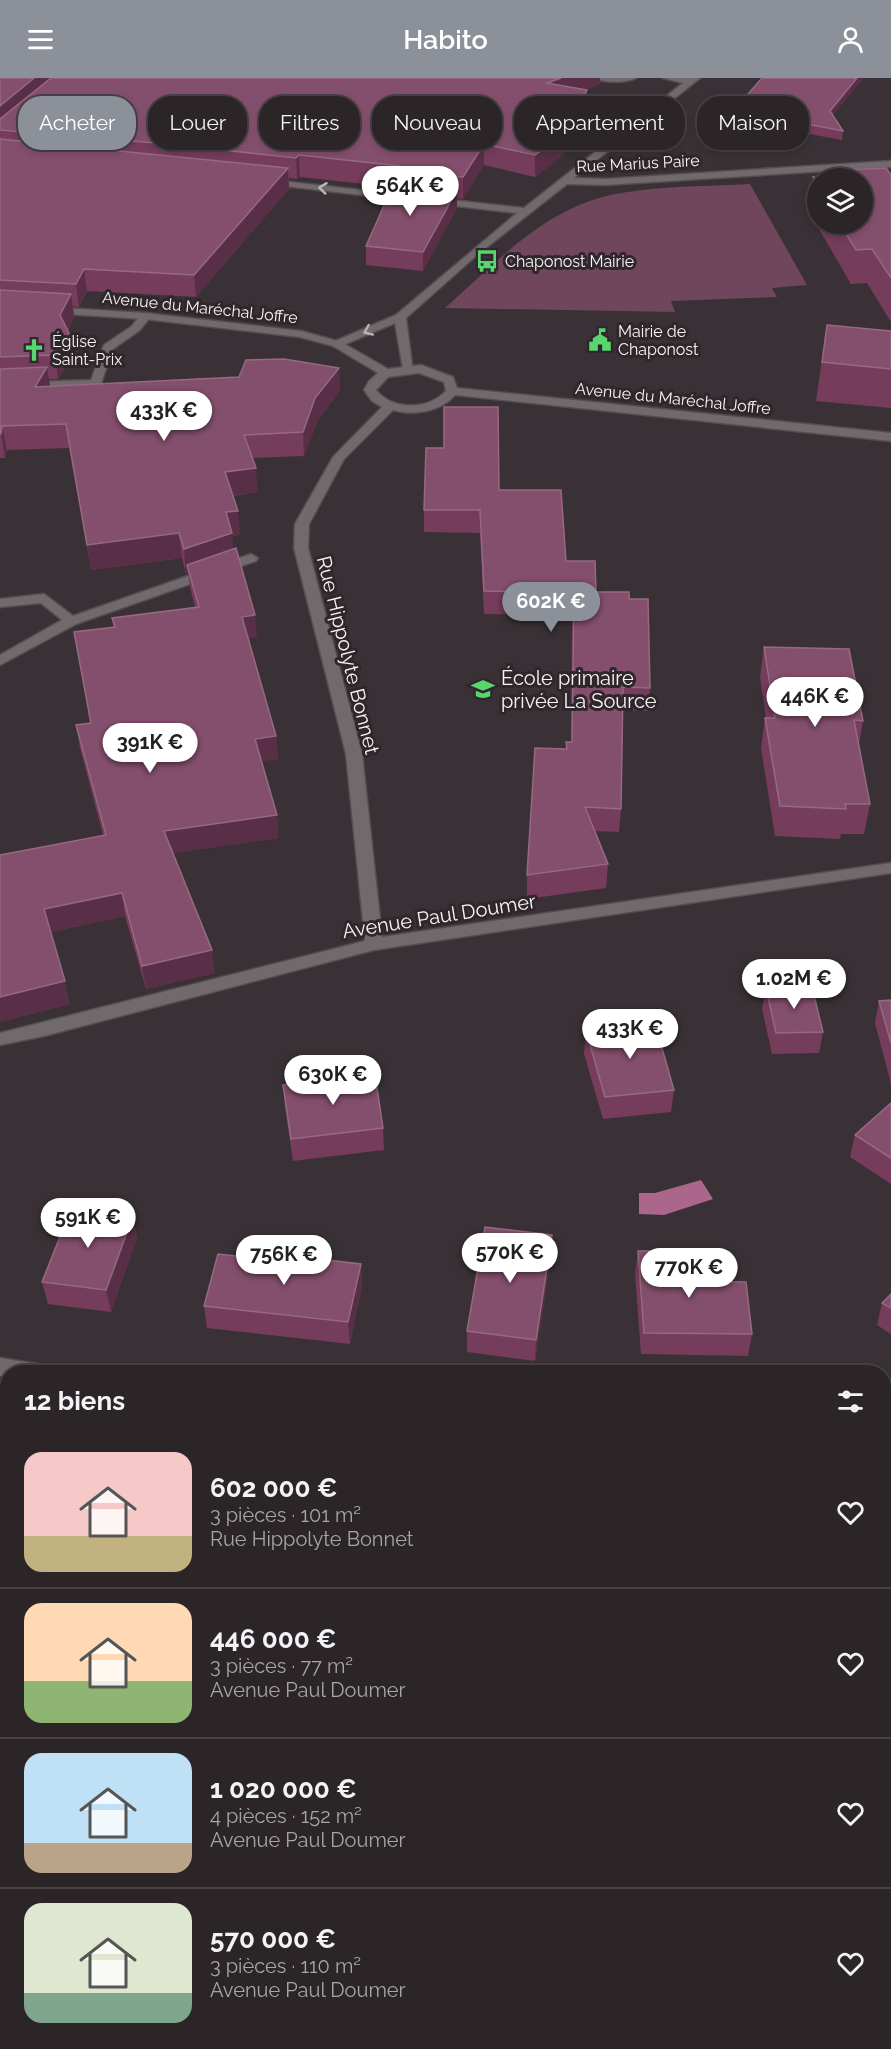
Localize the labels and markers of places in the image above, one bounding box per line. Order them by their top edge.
pin: 564K € [361,166,459,217]
bus stop icon: Chaponost Mairie [474,248,500,274]
place label: Chaponost Mairie [505,252,634,271]
place label: Mairie de Chaponost [618,322,699,359]
public building icon: Mairie de Chaponost [587,327,613,353]
place label: Église Saint-Prix [52,331,122,369]
church icon: Église Saint-Prix [21,337,47,363]
pin: 433K € [115,391,213,442]
pin: 602K € [502,582,600,633]
place label: École primaire privée La Source [501,666,657,713]
school or university icon: École primaire privée La Source [470,676,496,702]
pin: 446K € [766,677,864,728]
pin: 391K € [101,723,199,774]
pin: 1.02M € [739,959,849,1010]
pin: 433K € [581,1009,679,1060]
pin: 630K € [284,1055,382,1106]
pin: 591K € [39,1198,137,1249]
pin: 570K € [461,1233,559,1284]
pin: 756K € [235,1235,333,1286]
pin: 770K € [640,1248,738,1299]

